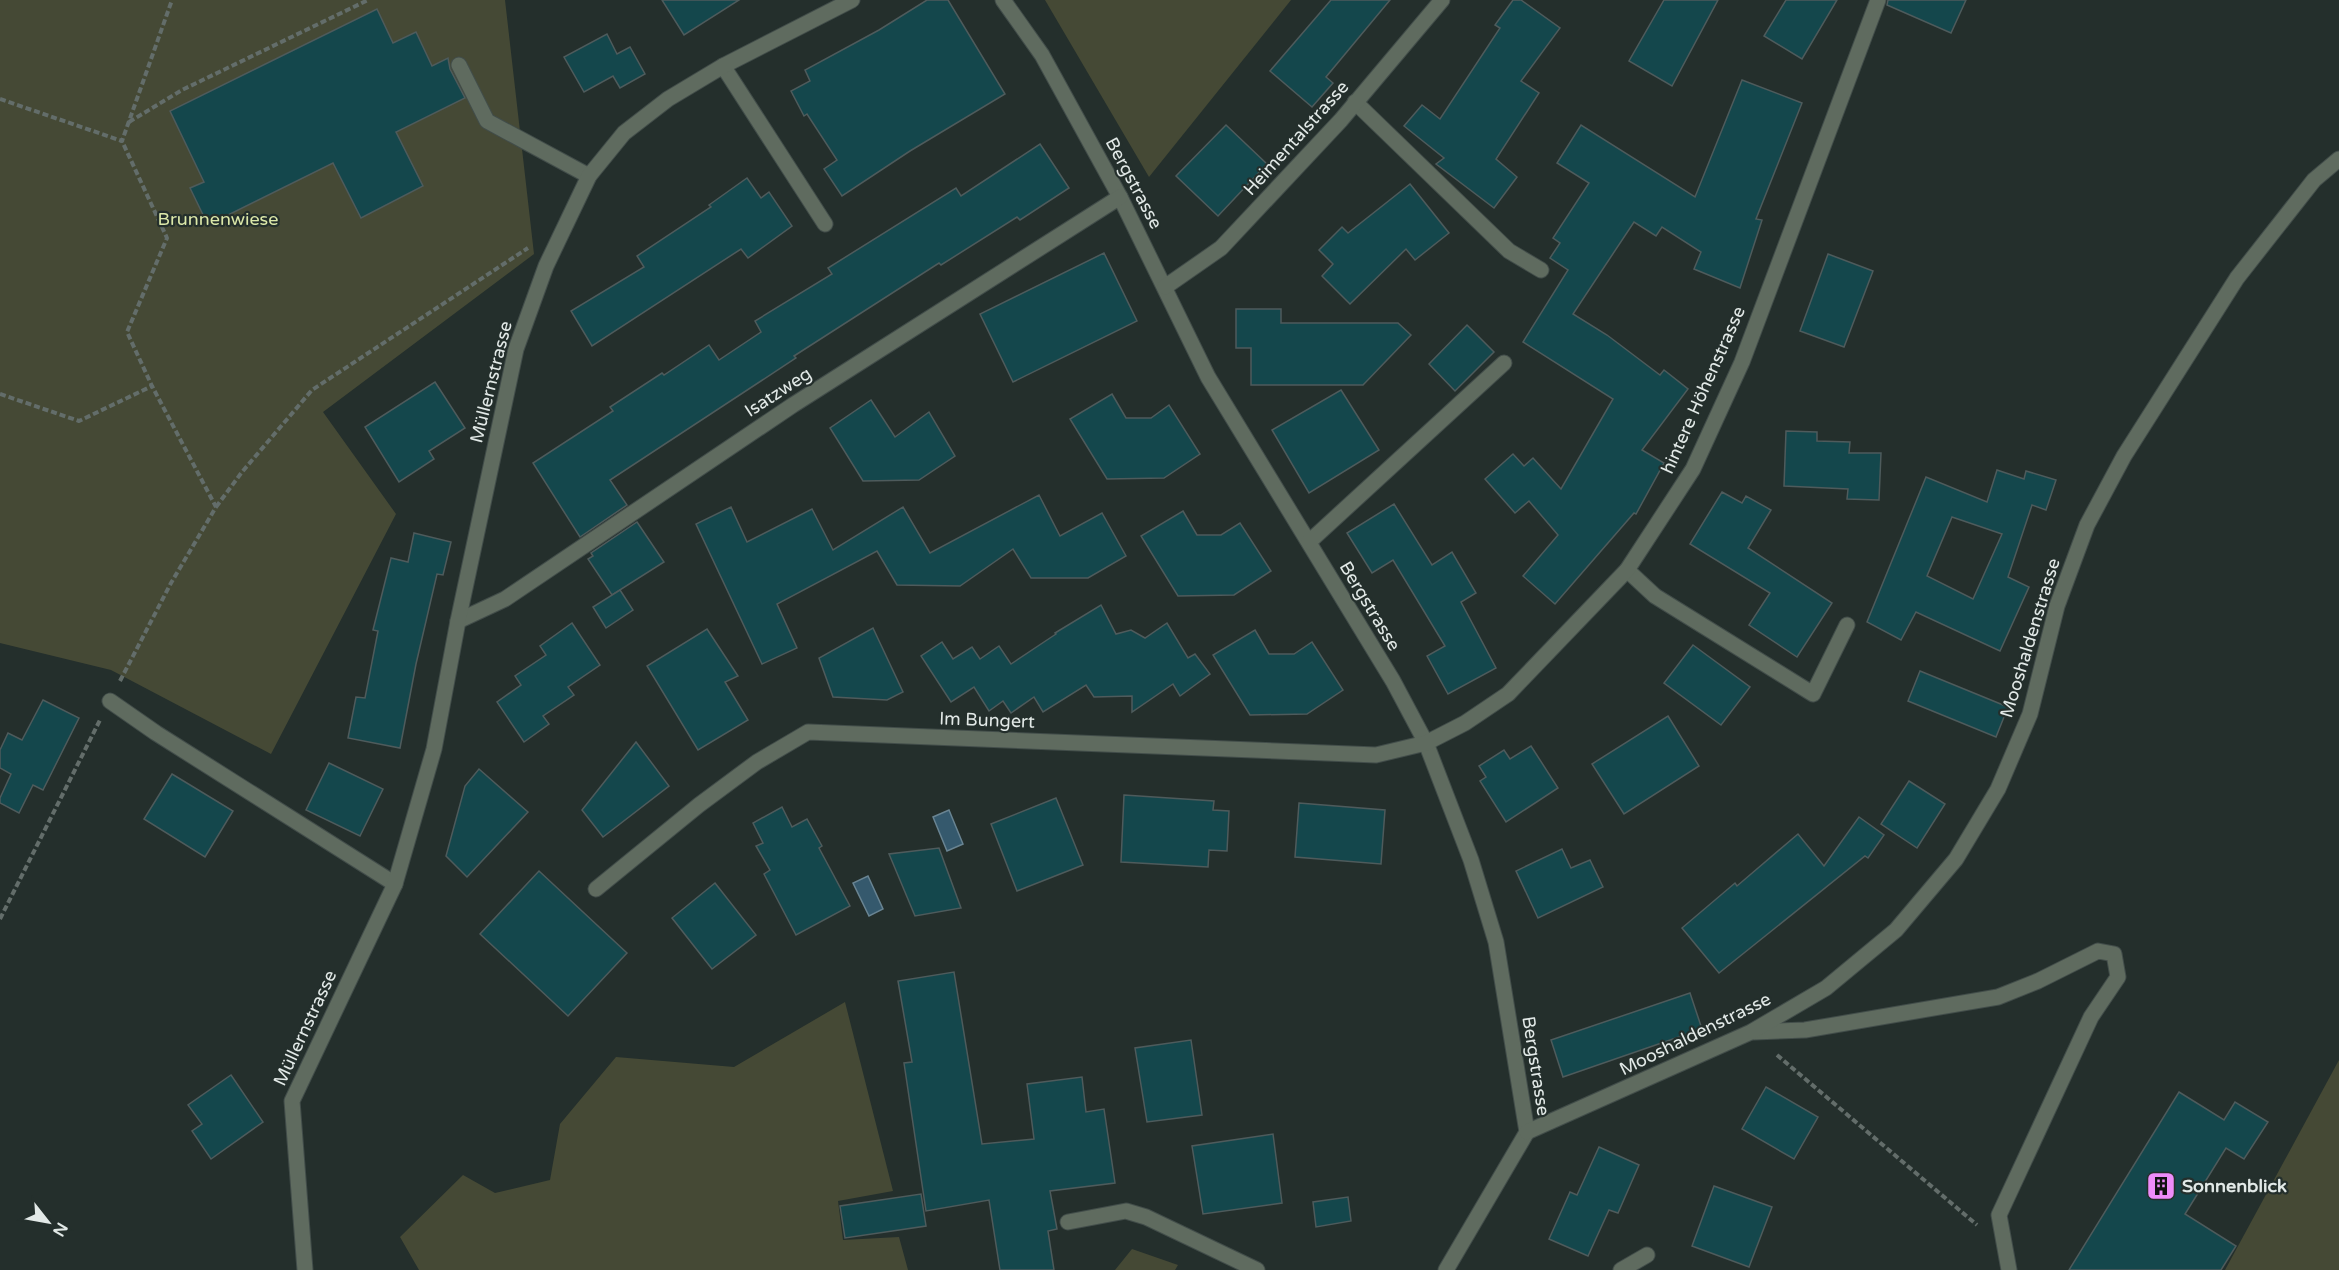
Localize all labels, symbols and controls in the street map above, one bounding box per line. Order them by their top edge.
street label: Heimentalstrasse [1239,76,1353,200]
street label: Bergstrasse [1101,133,1167,233]
park label: Brunnenwiese [158,208,278,230]
street label: hintere Höhenstrasse [1656,303,1750,477]
street label: Müllernstrasse [465,319,517,445]
street label: Isatzweg [741,362,815,422]
street label: Mooshaldenstrasse [1995,556,2065,720]
street label: Bergstrasse [1335,557,1405,655]
street label: Im Bungert [939,707,1035,733]
street label: Müllernstrasse [269,967,341,1089]
street label: Mooshaldenstrasse [1616,988,1774,1080]
street label: Bergstrasse [1517,1015,1555,1117]
building icon: Sonnenblick [2145,1170,2177,1202]
place label: Sonnenblick [2182,1175,2287,1197]
north arrow [18,1192,78,1252]
text: N [48,1219,72,1240]

